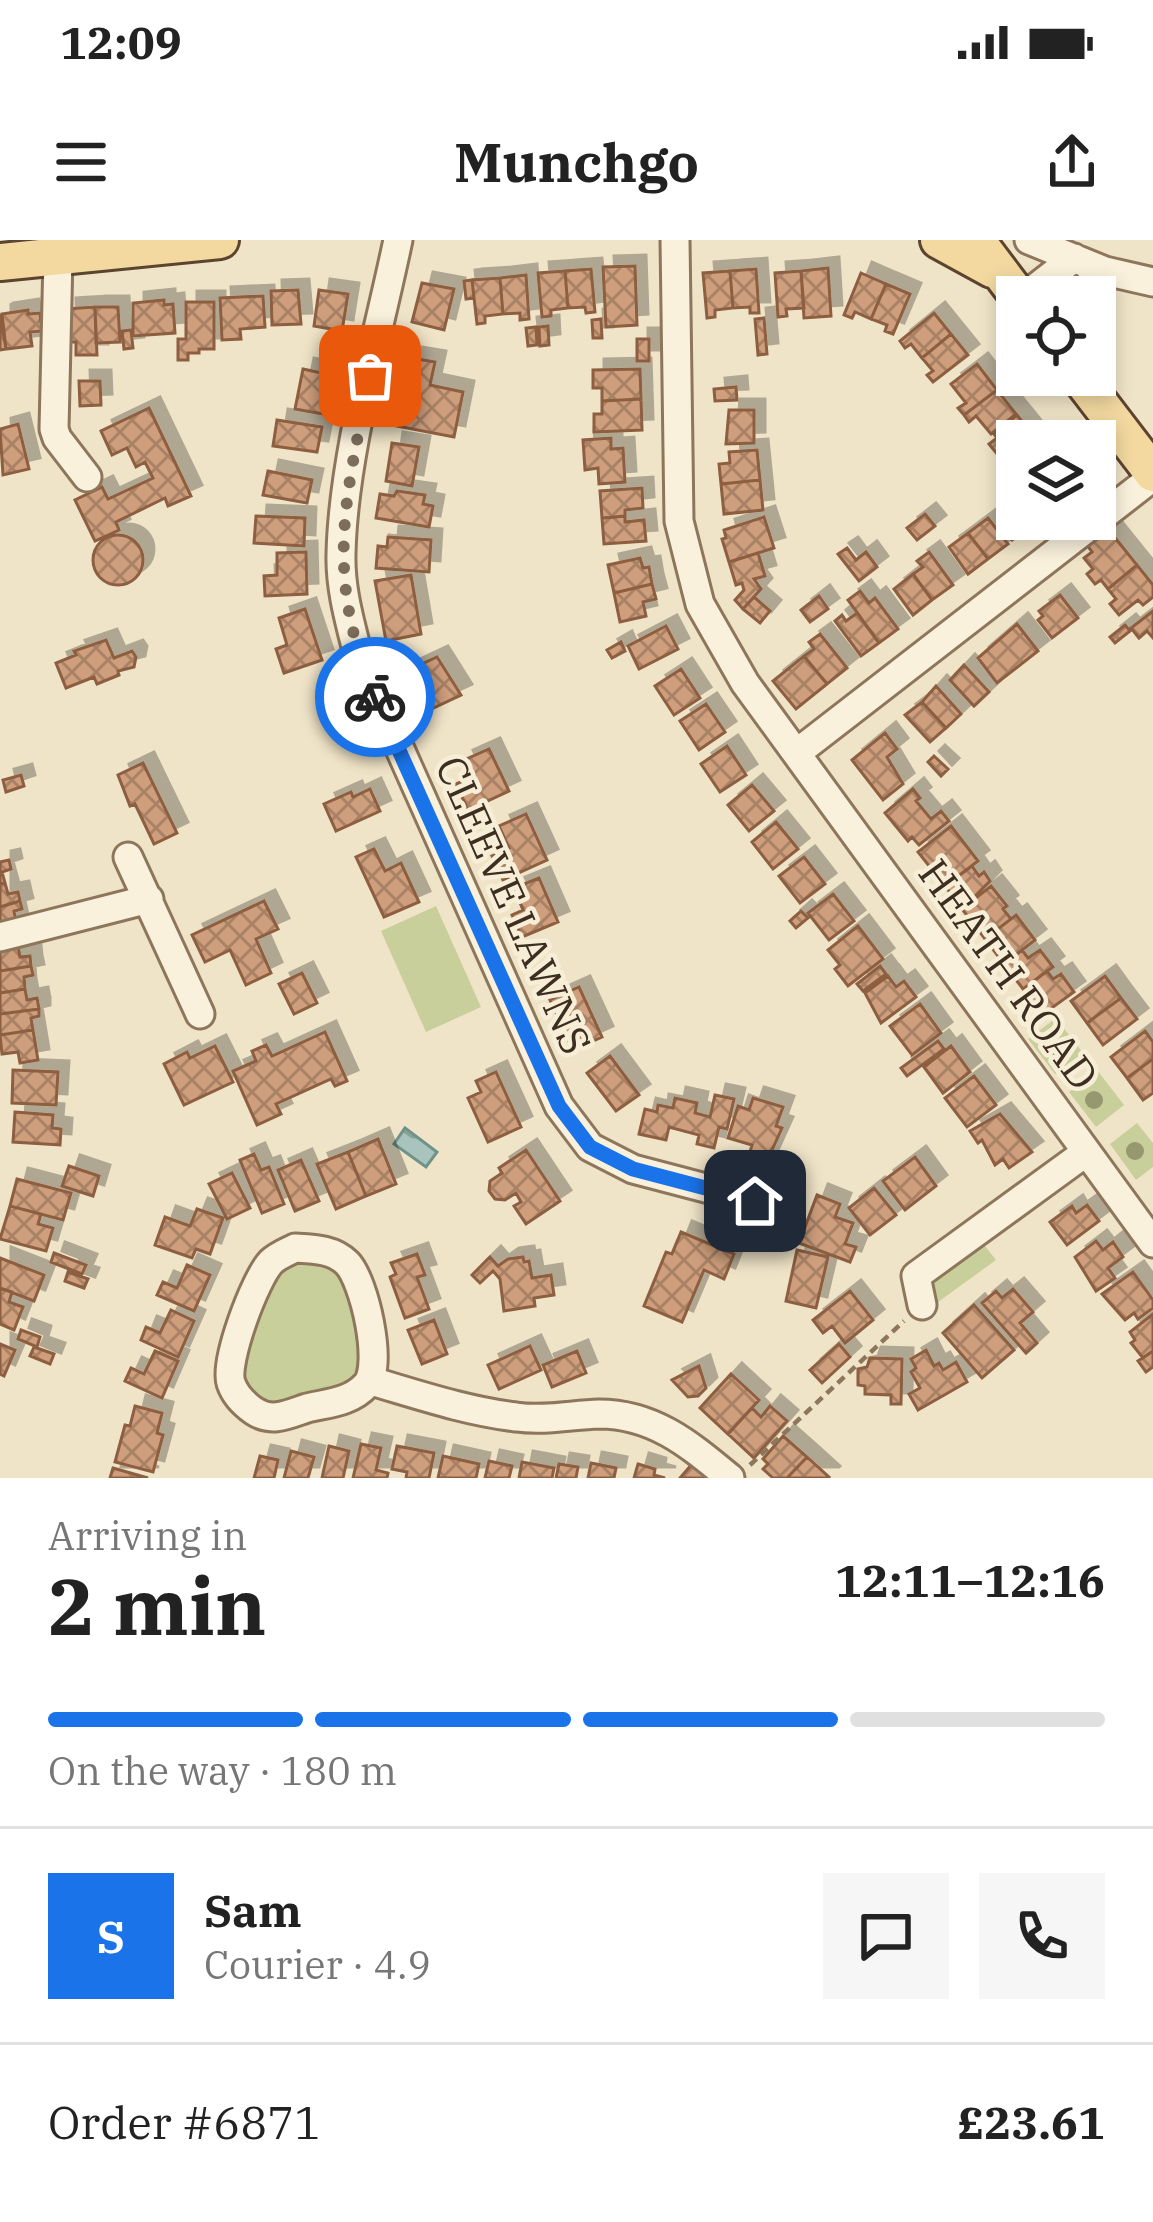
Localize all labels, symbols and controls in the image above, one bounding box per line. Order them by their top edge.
text: 12:09 [60,13,182,71]
text: Munchgo [454,127,699,197]
icon: menu [48,129,114,195]
icon: share [1039,129,1105,195]
map controls [996,276,1116,540]
button: locate [996,276,1116,396]
pin [319,325,421,427]
icon: bag [337,343,403,409]
button: layers [996,420,1116,540]
courier [315,637,435,757]
icon: bike [342,664,408,730]
street label: CLEEVE LAWNS [424,747,604,1063]
street label: HEATH ROAD [907,848,1111,1100]
pin [704,1150,806,1252]
icon: home [722,1168,788,1234]
text: Arriving in [48,1510,247,1561]
text: 12:11–12:16 [835,1551,1105,1609]
text: 2 min [48,1555,266,1656]
text: On the way · 180 m [48,1745,397,1796]
button: chat [823,1873,949,1999]
button: phone [979,1873,1105,1999]
text: Sam [204,1881,302,1939]
text: S [97,1907,125,1965]
text: Courier · 4.9 [204,1939,431,1990]
text: Order #6871 [48,2093,321,2151]
text: £23.61 [958,2093,1105,2151]

